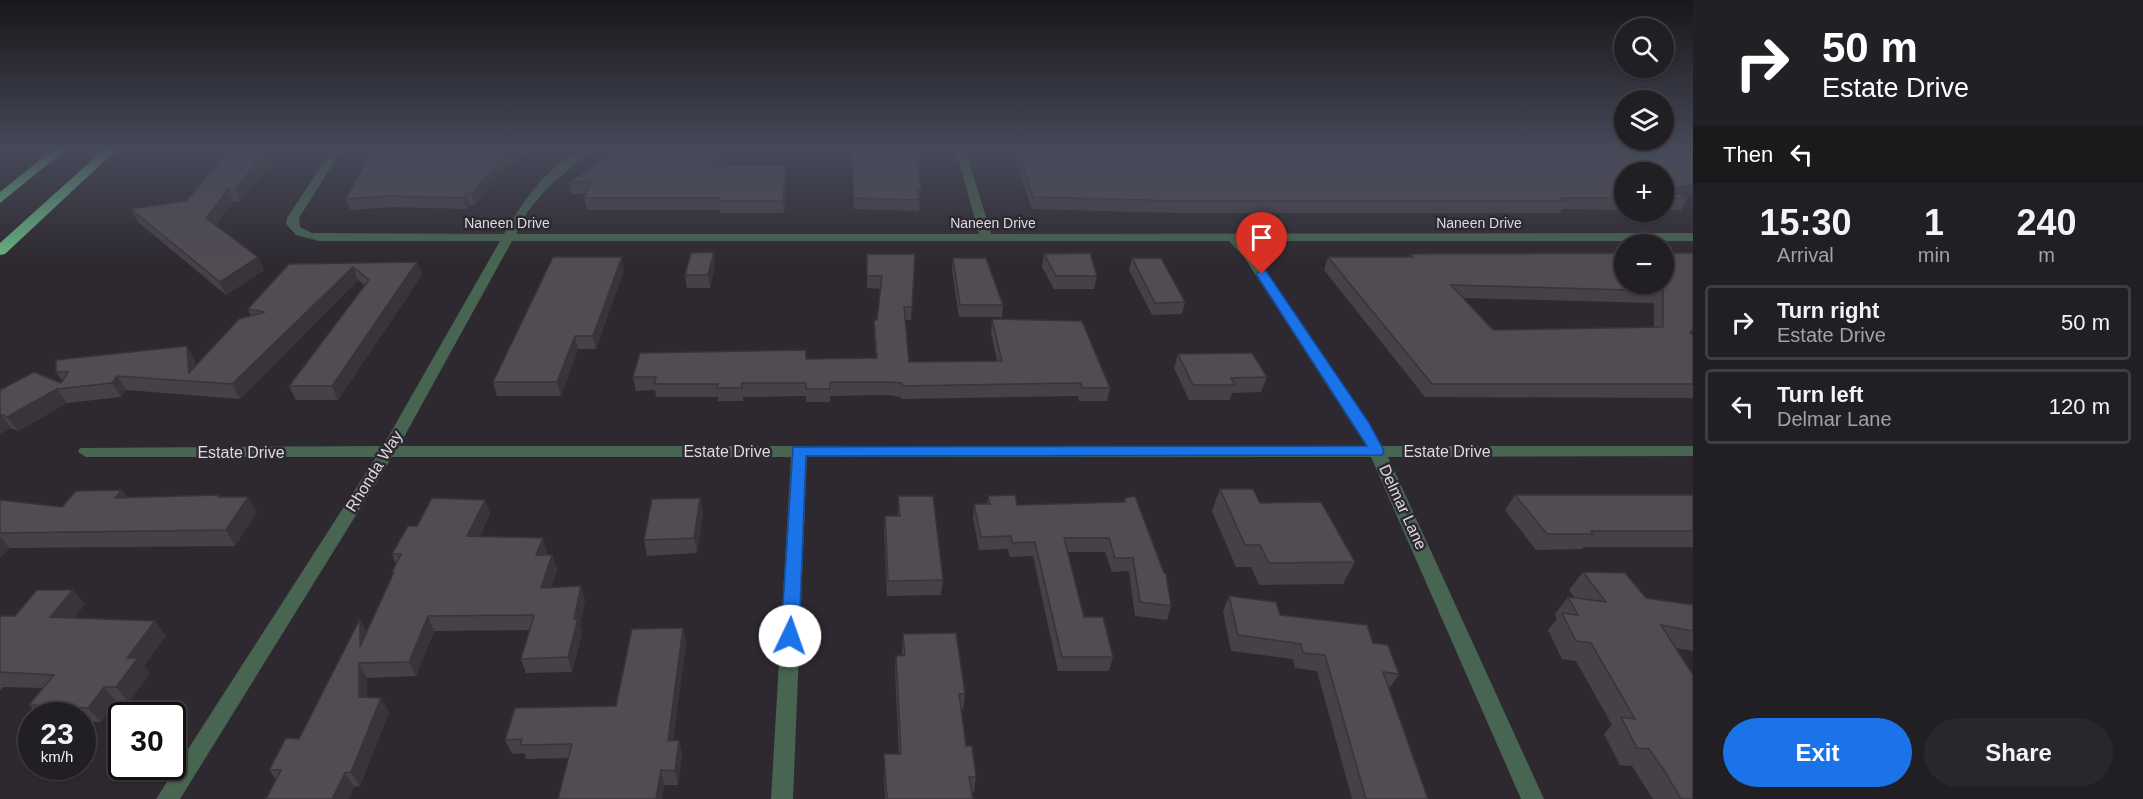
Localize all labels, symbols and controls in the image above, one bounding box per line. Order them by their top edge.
map controls [1614,18,1674,294]
button: search [1614,18,1674,78]
icon: right [1723,24,1801,102]
text: 50 m [1822,24,1918,71]
text: Estate Drive [1822,73,1969,103]
button: layers [1614,90,1674,150]
icon: left [1785,138,1818,171]
text: Then [1723,142,1773,167]
button: + [1614,162,1674,222]
text: 15:30 [1759,202,1851,243]
text: 1 [1924,202,1944,243]
text: 240 [2016,202,2077,243]
pin [1236,212,1287,274]
street label: Naneen Drive [464,215,550,231]
street label: Naneen Drive [950,215,1036,231]
street label: Naneen Drive [1436,215,1522,231]
icon: arrive [1245,221,1278,254]
button: − [1614,234,1674,294]
text: Arrival [1777,244,1834,266]
text: min [1918,244,1950,266]
text: m [2038,244,2055,266]
text: Turn right [1777,298,1879,323]
icon: right [1726,306,1759,339]
text: 50 m [2061,310,2110,335]
text: Estate Drive [1777,324,1886,346]
text: Turn left [1777,382,1863,407]
icon: left [1726,390,1759,423]
text: 120 m [2049,394,2110,419]
text: Delmar Lane [1777,408,1892,430]
street label: Rhonda Way [342,428,406,514]
street label: Estate Drive [683,443,771,460]
street label: Estate Drive [1403,443,1491,460]
street label: Estate Drive [197,444,285,461]
street label: Delmar Lane [1376,462,1430,552]
position arrow [758,604,822,668]
speed limit sign: 30 [108,702,186,780]
text: 23 [40,717,74,750]
button: Exit [1723,718,1912,787]
button: Share [1924,718,2113,787]
text: km/h [41,748,73,765]

